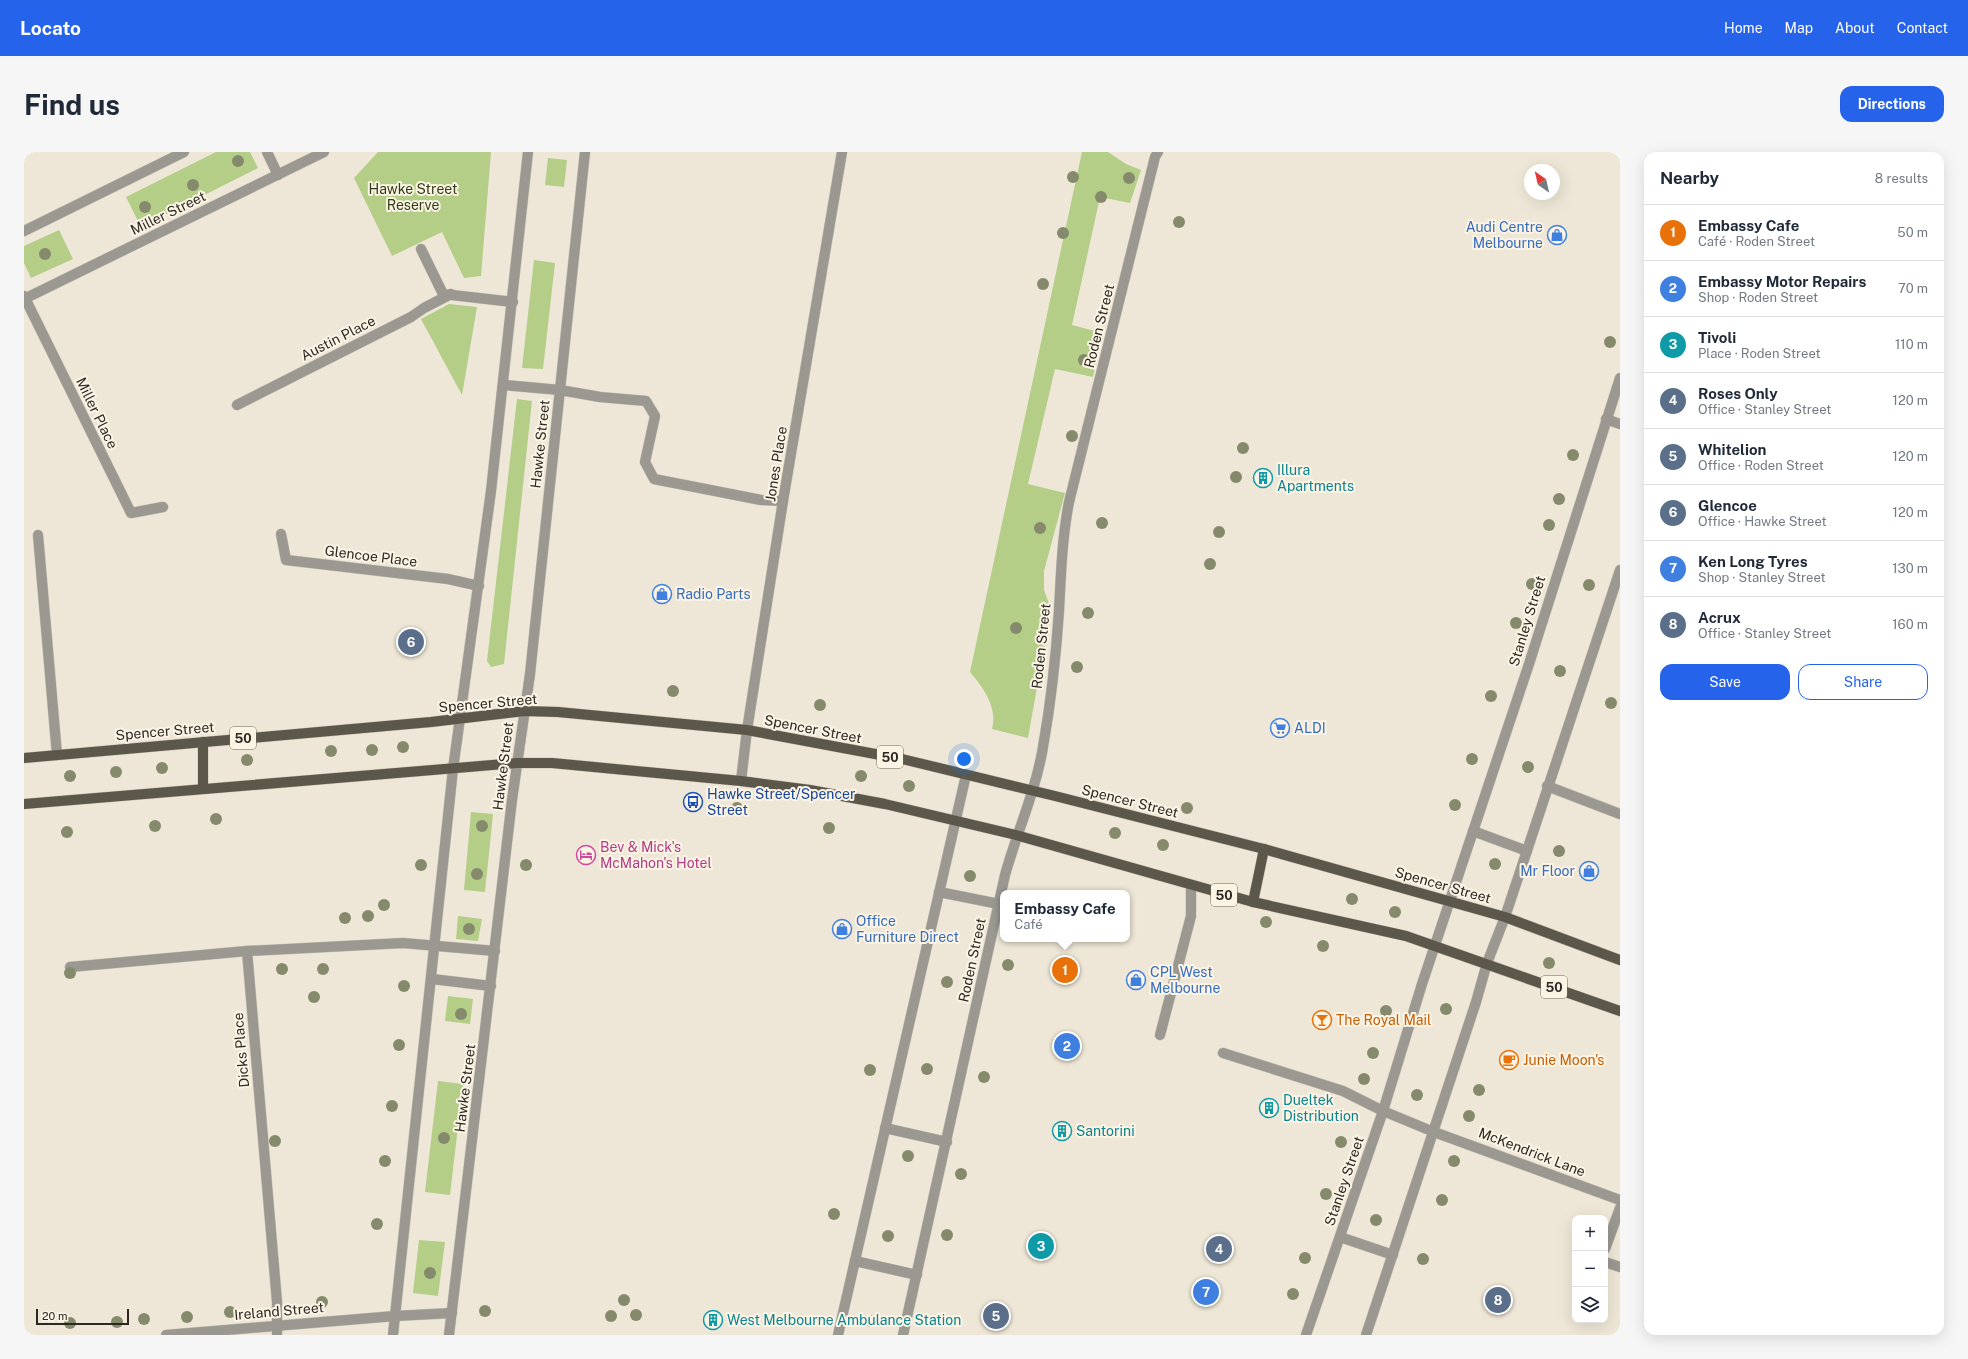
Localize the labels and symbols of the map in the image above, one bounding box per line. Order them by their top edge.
north arrow [1524,164,1560,200]
park label: Hawke Street Reserve [369,181,457,213]
street label: Miller Street [128,188,208,238]
place label: Audi Centre Melbourne [1466,219,1543,251]
shop icon: Audi Centre Melbourne [1546,224,1568,246]
street label: Roden Street [1081,282,1117,370]
street label: Austin Place [298,312,378,364]
street label: Miller Place [73,375,121,451]
street label: Hawke Street [527,399,553,489]
street label: Jones Place [762,425,790,503]
place label: Illura Apartments [1277,462,1354,494]
building icon: Illura Apartments [1252,467,1274,489]
street label: Glencoe Place [324,542,418,570]
street label: Stanley Street [1506,574,1548,668]
shop icon: Radio Parts [651,583,673,605]
place label: Radio Parts [676,586,751,602]
street label: Roden Street [1029,602,1053,690]
pin: 6 [398,627,424,657]
street label: Spencer Street [438,691,538,715]
street label: Spencer Street [763,712,863,746]
supermarket icon: ALDI [1269,717,1291,739]
street label: Spencer Street [115,719,215,743]
place label: ALDI [1294,720,1326,736]
street label: Hawke Street [490,721,516,811]
road number: 50 [230,727,256,749]
road number: 50 [877,746,903,768]
your location [954,749,974,769]
street label: Spencer Street [1080,781,1180,821]
place label: Hawke Street/Spencer Street [707,786,855,818]
bus stop icon: Hawke Street/Spencer Street [682,791,704,813]
place label: Bev & Mick's McMahon's Hotel [600,839,712,871]
hotel icon: Bev & Mick's McMahon's Hotel [575,844,597,866]
shop icon: Mr Floor [1578,860,1600,882]
place label: Mr Floor [1520,863,1575,879]
street label: Spencer Street [1393,864,1493,906]
road number: 50 [1211,884,1237,906]
place label: Office Furniture Direct [856,913,959,945]
street label: Roden Street [955,916,989,1004]
shop icon: Office Furniture Direct [831,918,853,940]
pin: 1 [1052,955,1078,985]
place label: CPL West Melbourne [1150,964,1220,996]
shop icon: CPL West Melbourne [1125,969,1147,991]
road number: 50 [1541,976,1567,998]
bar icon: The Royal Mail [1311,1009,1333,1031]
street label: Dicks Place [230,1012,252,1088]
place label: The Royal Mail [1336,1012,1431,1028]
pin: 2 [1054,1031,1080,1061]
street label: Hawke Street [452,1043,478,1133]
cafe icon: Junie Moon's [1498,1049,1520,1071]
place label: Junie Moon's [1523,1052,1604,1068]
place label: Dueltek Distribution [1283,1092,1359,1124]
building icon: Dueltek Distribution [1258,1097,1280,1119]
building icon: Santorini [1051,1120,1073,1142]
place label: Santorini [1076,1123,1135,1139]
street label: McKendrick Lane [1477,1124,1588,1180]
street label: Stanley Street [1321,1134,1367,1228]
pin: 3 [1028,1231,1054,1261]
pin: 4 [1206,1234,1232,1264]
pin: 7 [1193,1277,1219,1307]
pin: 8 [1485,1285,1511,1315]
street label: Ireland Street [234,1299,324,1323]
pin: 5 [983,1301,1009,1331]
scale bar [36,1307,129,1326]
building icon: West Melbourne Ambulance Station [702,1309,724,1331]
place label: West Melbourne Ambulance Station [727,1312,961,1328]

